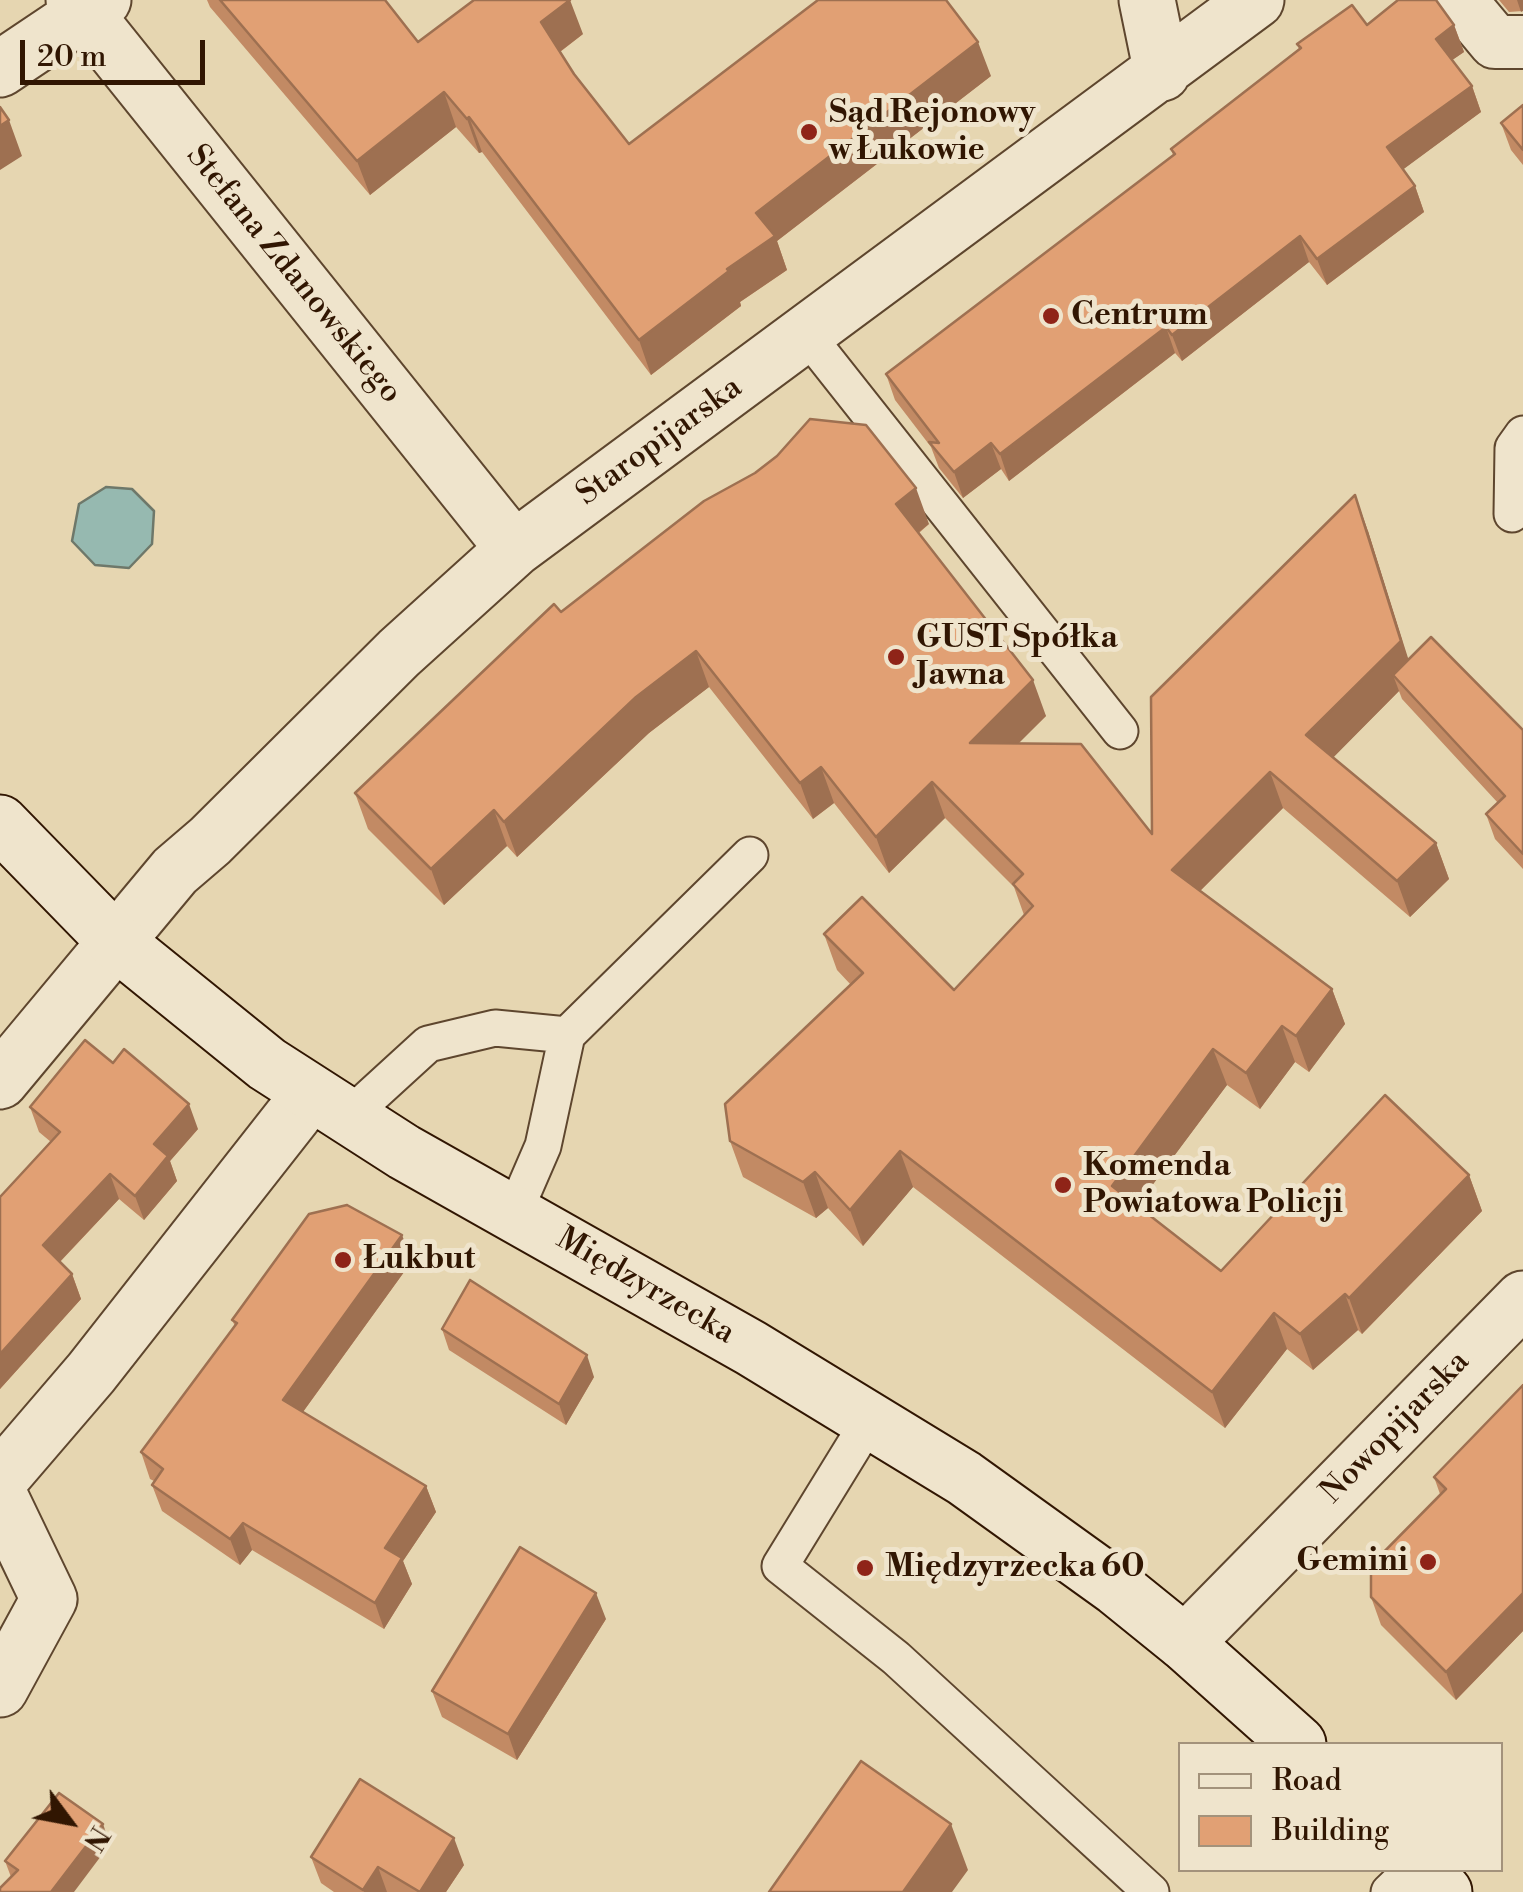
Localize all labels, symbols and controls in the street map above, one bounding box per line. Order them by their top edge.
scale bar [25,20,210,82]
text: 20 m [37,38,106,76]
place label: Sąd Rejonowy w Łukowie [829,95,1035,170]
marker: Sąd Rejonowy w Łukowie [798,121,820,143]
street label: Stefana Zdanowskiego [177,138,409,412]
place label: Centrum [1071,297,1208,335]
marker: Centrum [1040,305,1062,327]
street label: Staropijarska [570,369,750,515]
place label: GUST Spółka Jawna [916,620,1118,695]
marker: GUST Spółka Jawna [885,646,907,668]
place label: Komenda Powiatowa Policji [1083,1148,1343,1223]
marker: Komenda Powiatowa Policji [1052,1174,1074,1196]
street label: Międzyrzecka [549,1220,741,1354]
place label: Łukbut [363,1241,475,1279]
marker: Łukbut [332,1249,354,1271]
street label: Nowopijarska [1314,1344,1478,1512]
place label: Gemini [1296,1543,1408,1581]
place label: Międzyrzecka 60 [885,1549,1144,1587]
marker: Gemini [1417,1551,1439,1573]
marker: Międzyrzecka 60 [854,1557,876,1579]
legend [1178,1742,1503,1872]
text: Road [1272,1762,1342,1800]
north arrow [20,1772,120,1872]
text: Building [1272,1812,1389,1850]
text: N [75,1819,117,1857]

